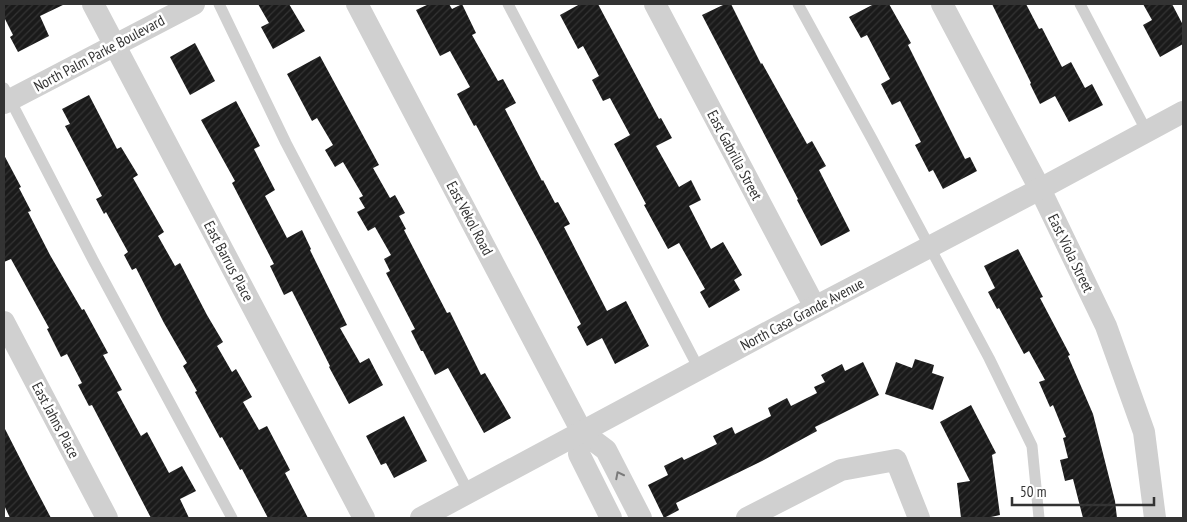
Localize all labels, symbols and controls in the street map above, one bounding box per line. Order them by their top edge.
street label: North Palm Parke Boulevard [30,11,168,95]
street label: East Gabrilla Street [703,107,767,203]
street label: East Vekol Road [443,178,497,258]
street label: East Viola Street [1044,211,1098,295]
street label: East Barrus Place [200,218,258,304]
street label: North Casa Grande Avenue [737,273,867,355]
street label: East Jahns Place [28,379,84,461]
one-way arrow [615,471,625,480]
scale bar [1012,474,1154,506]
text: 50 m [1020,482,1046,501]

